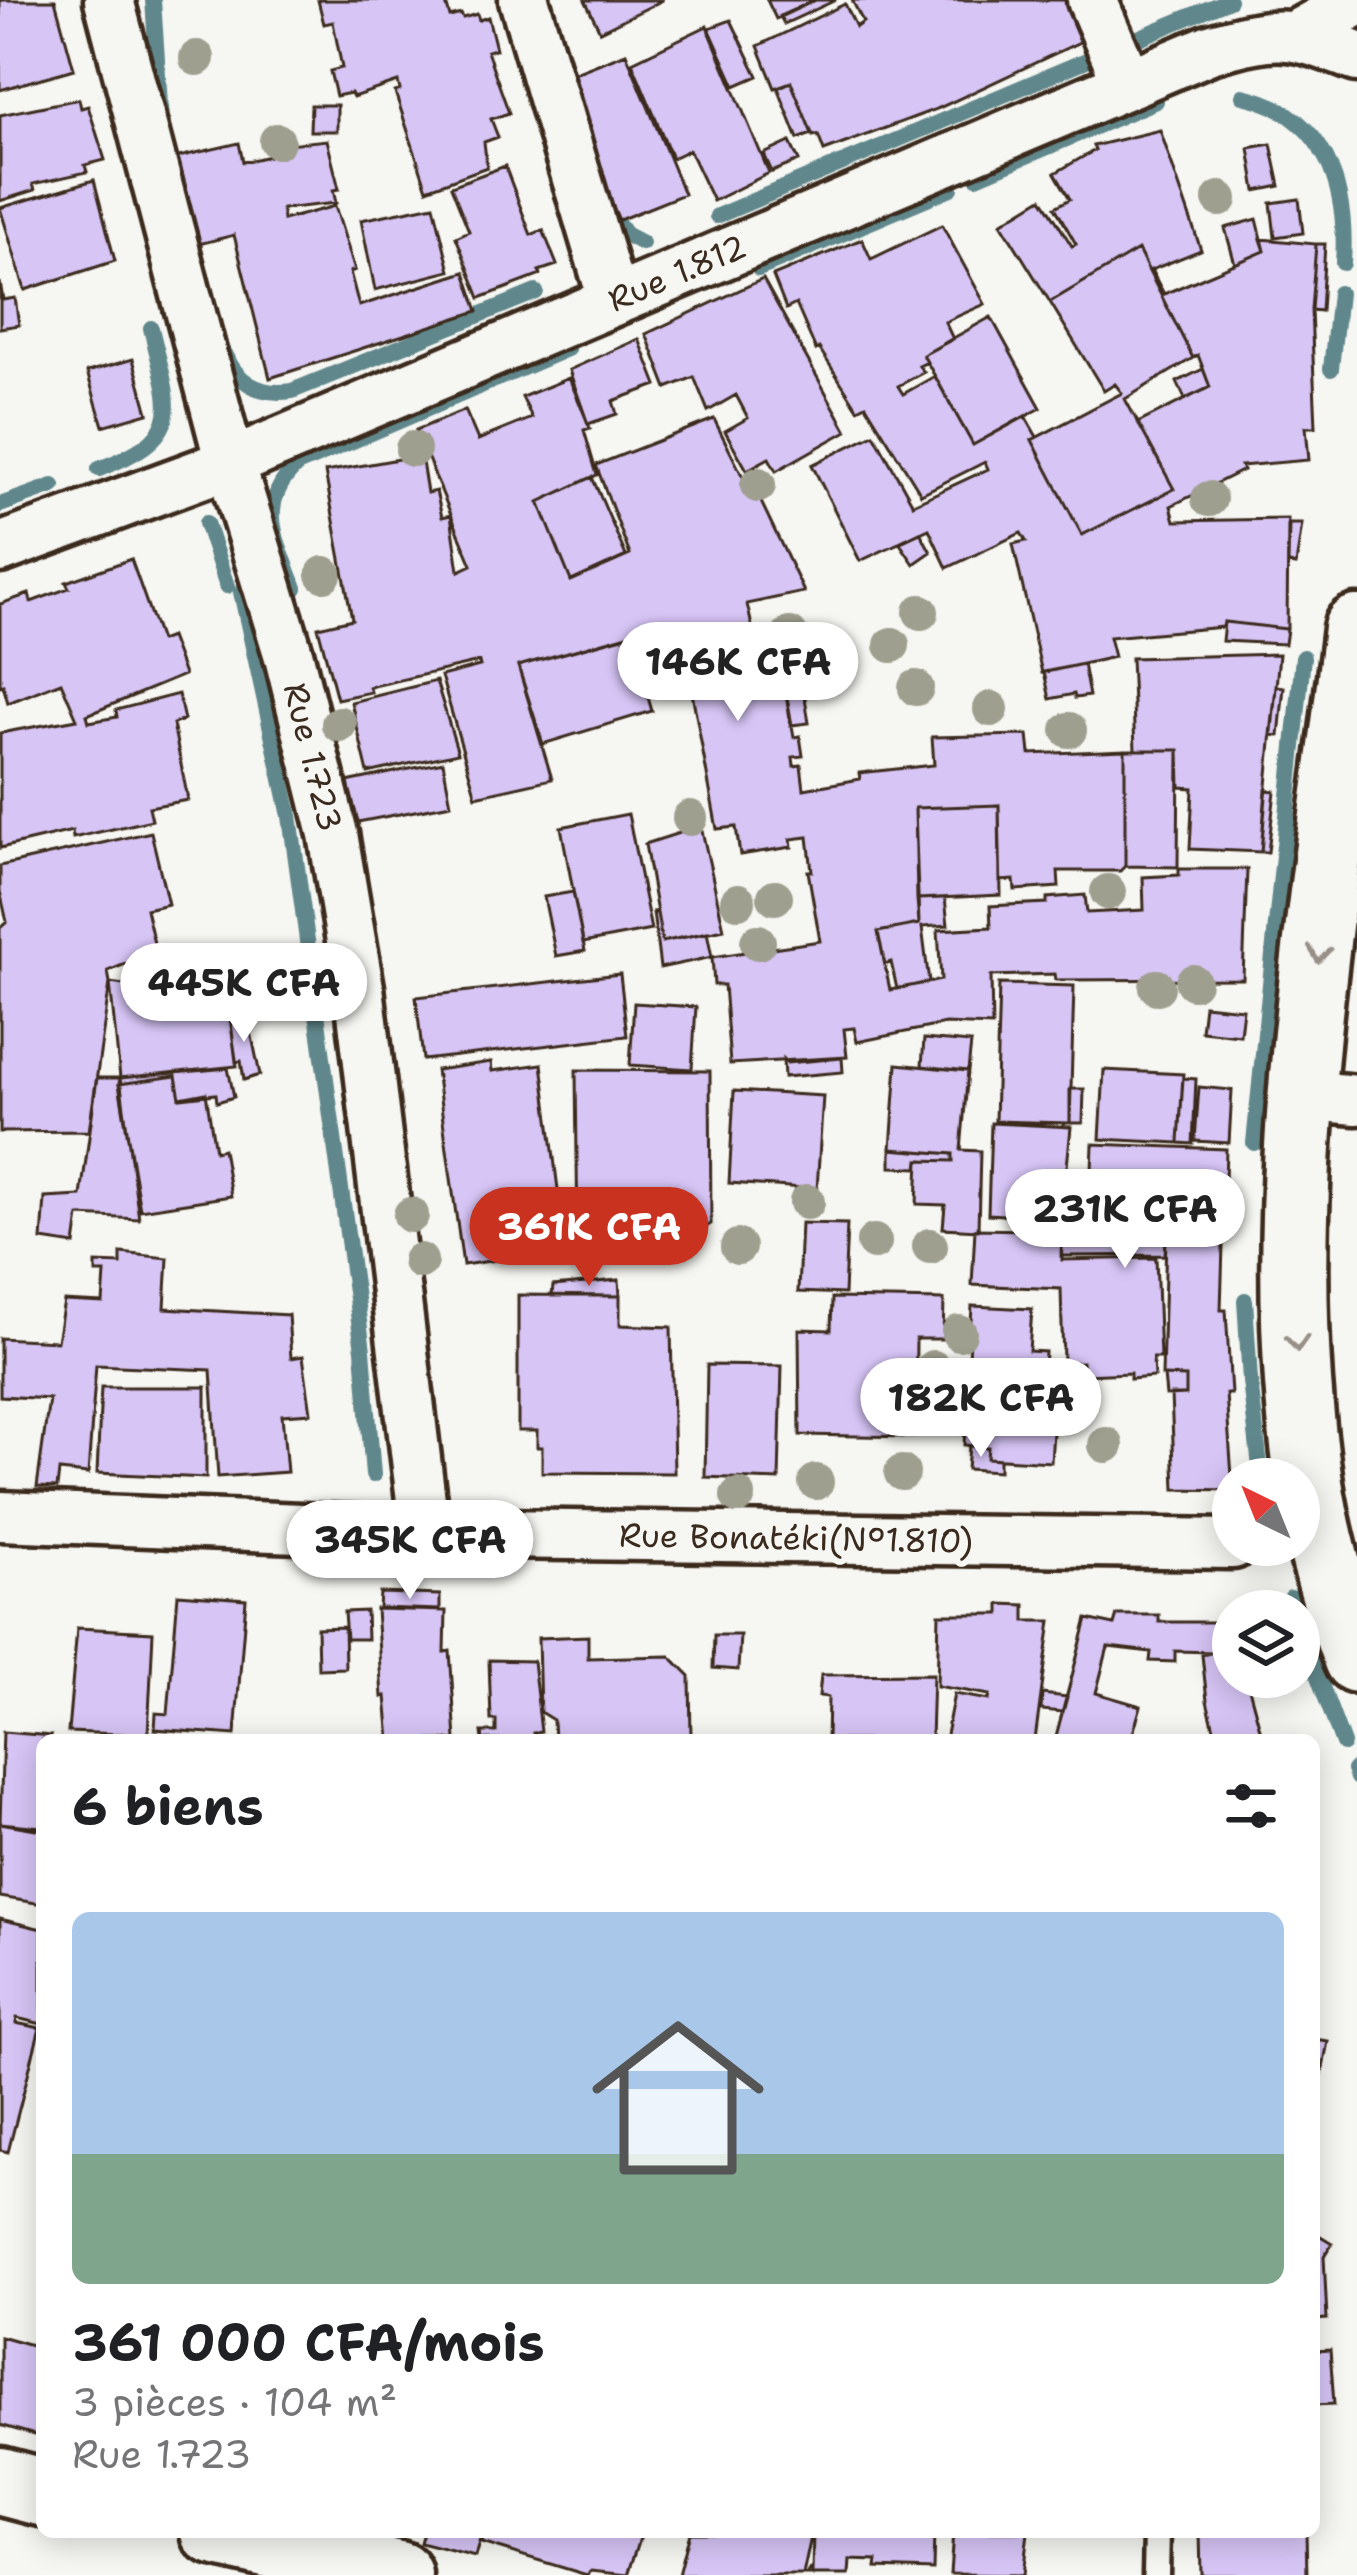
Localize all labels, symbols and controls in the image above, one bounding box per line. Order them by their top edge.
street label: Rue 1.812 [601,224,753,322]
pin: 146K CFA [614,622,862,724]
text: 146K CFA [644,635,832,687]
street label: Rue 1.723 [273,678,353,836]
pin: 445K CFA [120,943,368,1045]
one-way arrow [1306,944,1332,964]
text: 445K CFA [147,956,341,1008]
pin: 231K CFA [1001,1169,1249,1271]
text: 231K CFA [1032,1182,1218,1234]
pin: 361K CFA [465,1187,713,1289]
text: 361K CFA [496,1200,682,1252]
one-way arrow [1284,1334,1310,1353]
pin: 182K CFA [857,1358,1105,1460]
text: 182K CFA [887,1371,1075,1423]
north arrow [1212,1458,1320,1566]
map controls [1212,1458,1320,1698]
pin: 345K CFA [286,1500,534,1602]
street label: Rue Bonatéki(N°1.810) [619,1512,973,1564]
text: 345K CFA [313,1513,507,1565]
button: layers [1212,1590,1320,1698]
text: 6 biens [72,1772,264,1840]
icon: filters [1218,1773,1284,1839]
icon: home [570,1990,786,2206]
text: 361 000 CFA/mois [72,2308,545,2376]
text: 3 pièces · 104 m² [72,2376,397,2428]
text: Rue 1.723 [72,2428,251,2480]

